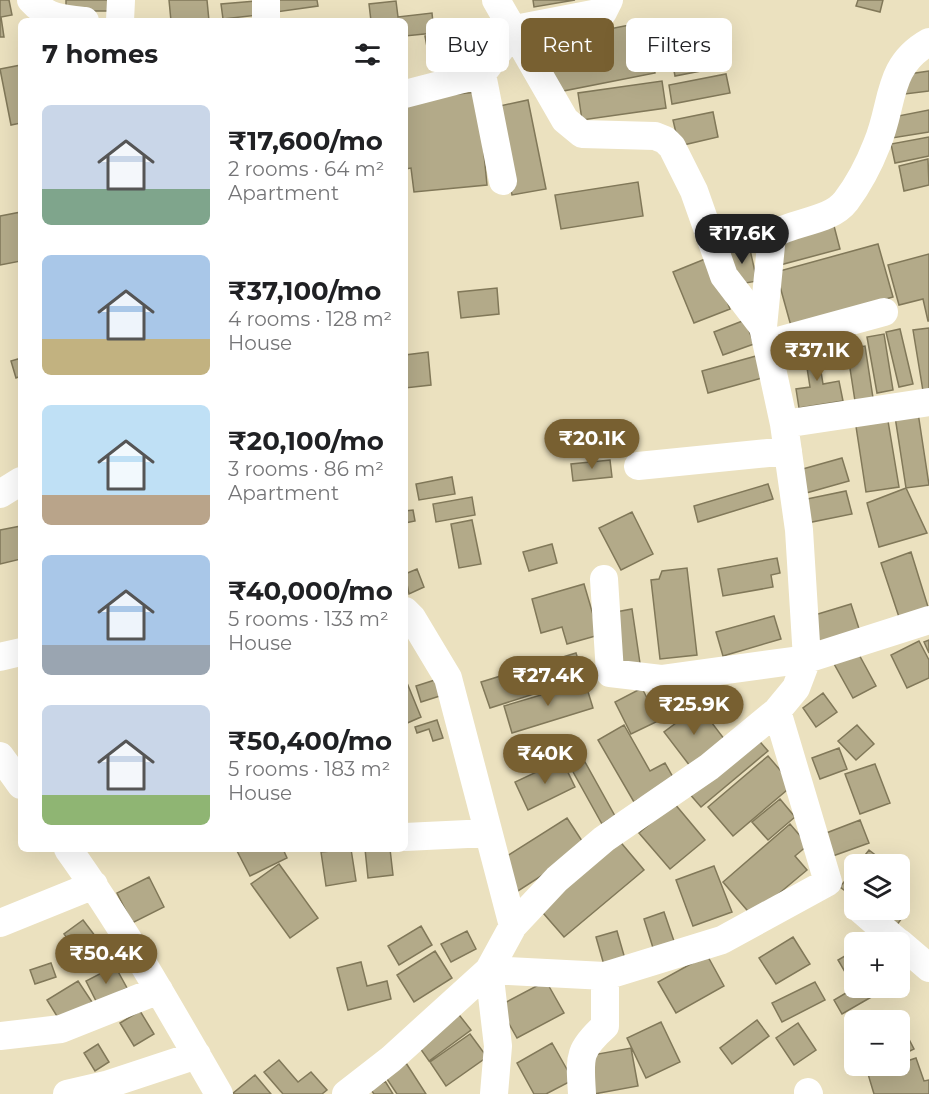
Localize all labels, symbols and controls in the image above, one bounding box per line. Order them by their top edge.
chip: Buy [426,18,509,72]
chip: Rent [521,18,614,72]
chip: Filters [626,18,732,72]
text: 7 homes [42,38,158,70]
icon: filters [351,38,384,71]
text: ₹17,600/mo [228,125,383,157]
icon: home [90,129,162,201]
text: 2 rooms · 64 m² [228,157,384,181]
text: Apartment [228,181,339,205]
pin: ₹17.6K [693,214,791,265]
text: ₹17.6K [709,221,775,245]
text: ₹37,100/mo [228,275,381,307]
icon: home [90,279,162,351]
text: 4 rooms · 128 m² [228,307,392,331]
text: House [228,331,292,355]
pin: ₹37.1K [768,331,866,382]
text: ₹37.1K [784,338,850,362]
pin: ₹20.1K [543,419,641,470]
text: ₹20,100/mo [228,425,384,457]
text: ₹20.1K [558,426,626,450]
icon: home [90,429,162,501]
text: 3 rooms · 86 m² [228,457,384,481]
text: Apartment [228,481,339,505]
text: ₹40,000/mo [228,575,393,607]
icon: home [90,579,162,651]
text: 5 rooms · 133 m² [228,607,389,631]
text: House [228,631,292,655]
pin: ₹27.4K [499,656,597,707]
text: ₹27.4K [512,663,584,687]
pin: ₹25.9K [645,685,743,736]
text: ₹25.9K [659,692,729,716]
text: ₹50,400/mo [228,725,392,757]
icon: home [90,729,162,801]
pin: ₹40K [509,734,581,785]
text: ₹40K [517,741,573,765]
text: 5 rooms · 183 m² [228,757,390,781]
text: House [228,781,292,805]
map controls [844,854,910,1076]
button: layers [844,854,910,920]
button: + [844,932,910,998]
pin: ₹50.4K [57,934,155,985]
text: ₹50.4K [69,941,143,965]
button: − [844,1010,910,1076]

